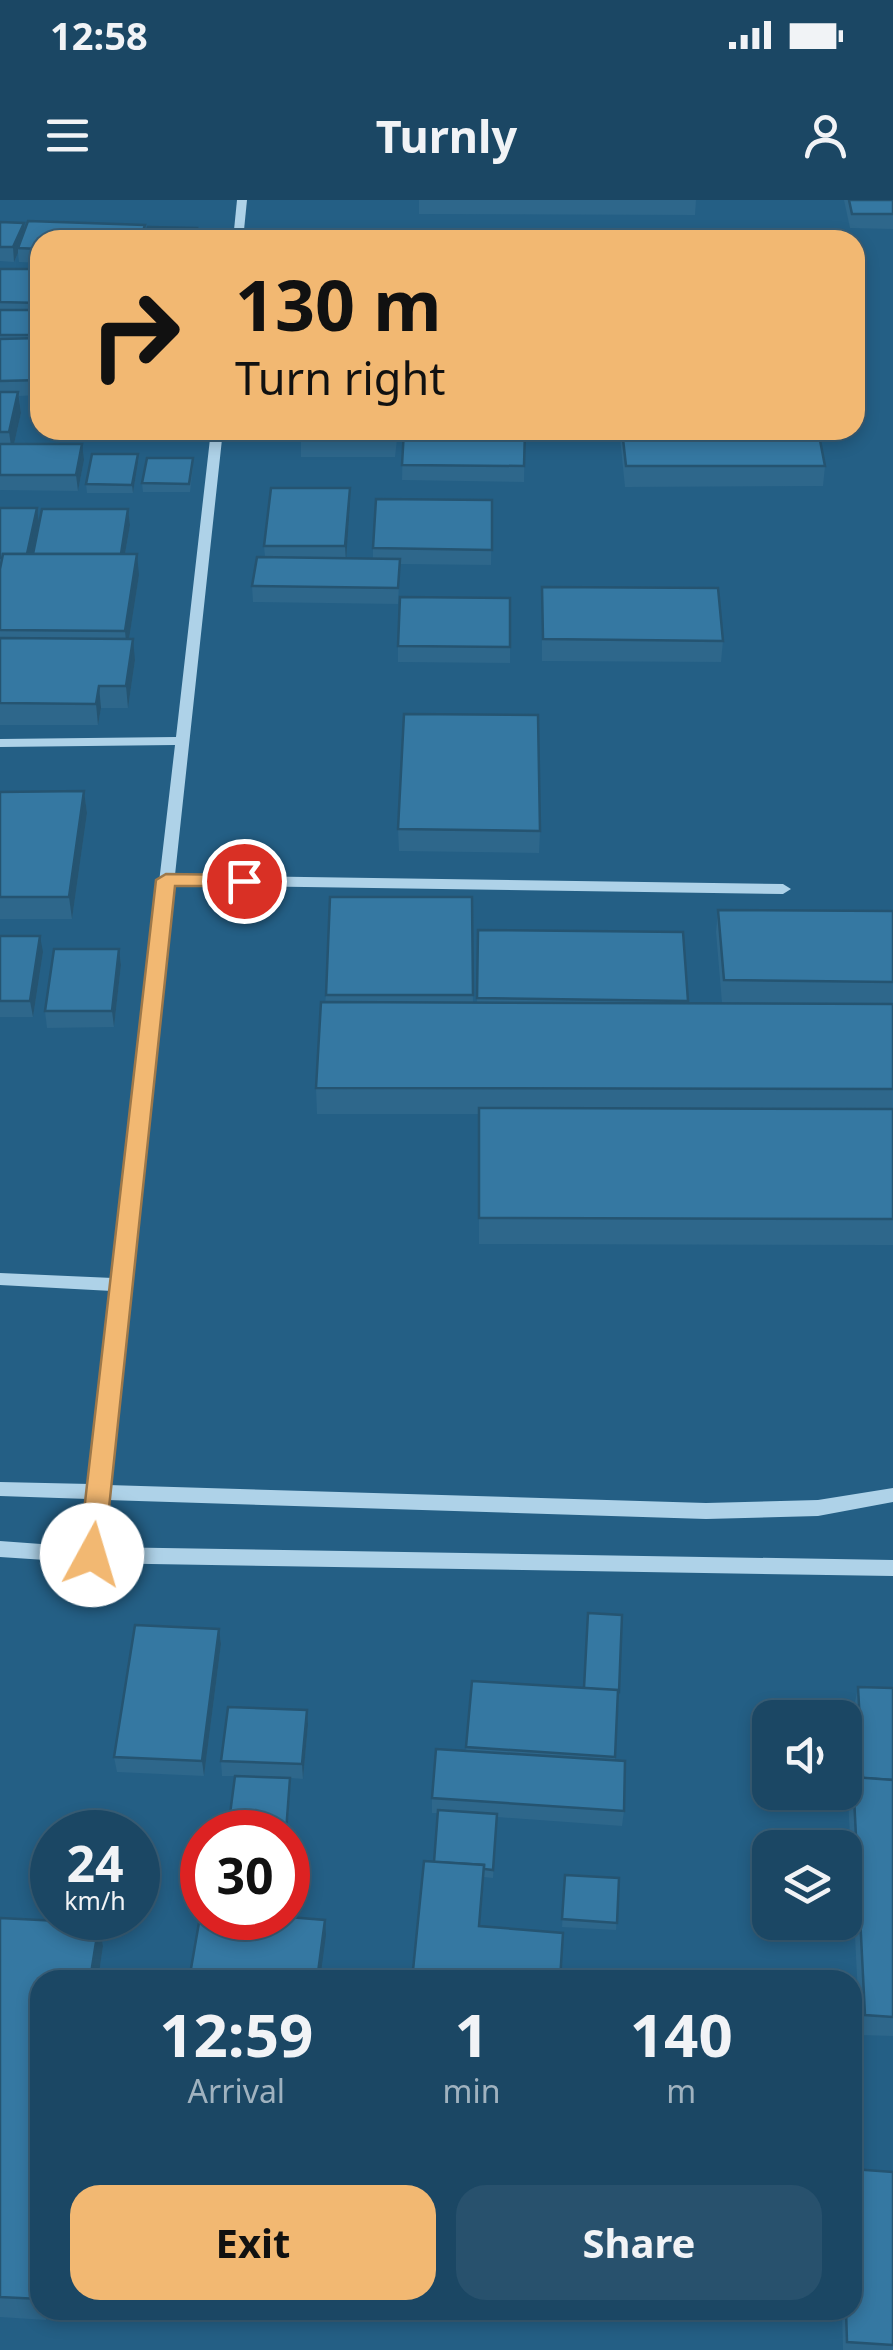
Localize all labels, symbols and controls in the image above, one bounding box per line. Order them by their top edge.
text: 12:58 [50,9,148,61]
text: Turnly [376,105,517,166]
icon: menu [40,108,95,163]
icon: person [798,108,853,163]
text: 130 m [235,256,442,352]
icon: right [70,270,200,400]
text: Turn right [235,347,446,408]
pin [202,839,287,924]
icon: arrive [217,854,272,909]
position arrow [40,1503,144,1607]
map controls [752,1700,862,1940]
button: sound [752,1700,862,1810]
speed limit sign: 30 [180,1810,310,1940]
text: 24 [66,1829,124,1897]
button: layers [752,1830,862,1940]
text: km/h [64,1883,126,1917]
text: 12:59 [159,1993,313,2075]
text: 1 [454,1993,489,2075]
text: 140 [630,1993,733,2075]
text: Arrival [188,2069,285,2112]
text: min [443,2069,501,2112]
text: m [666,2069,696,2112]
button: Exit [70,2185,436,2300]
button: Share [456,2185,822,2300]

